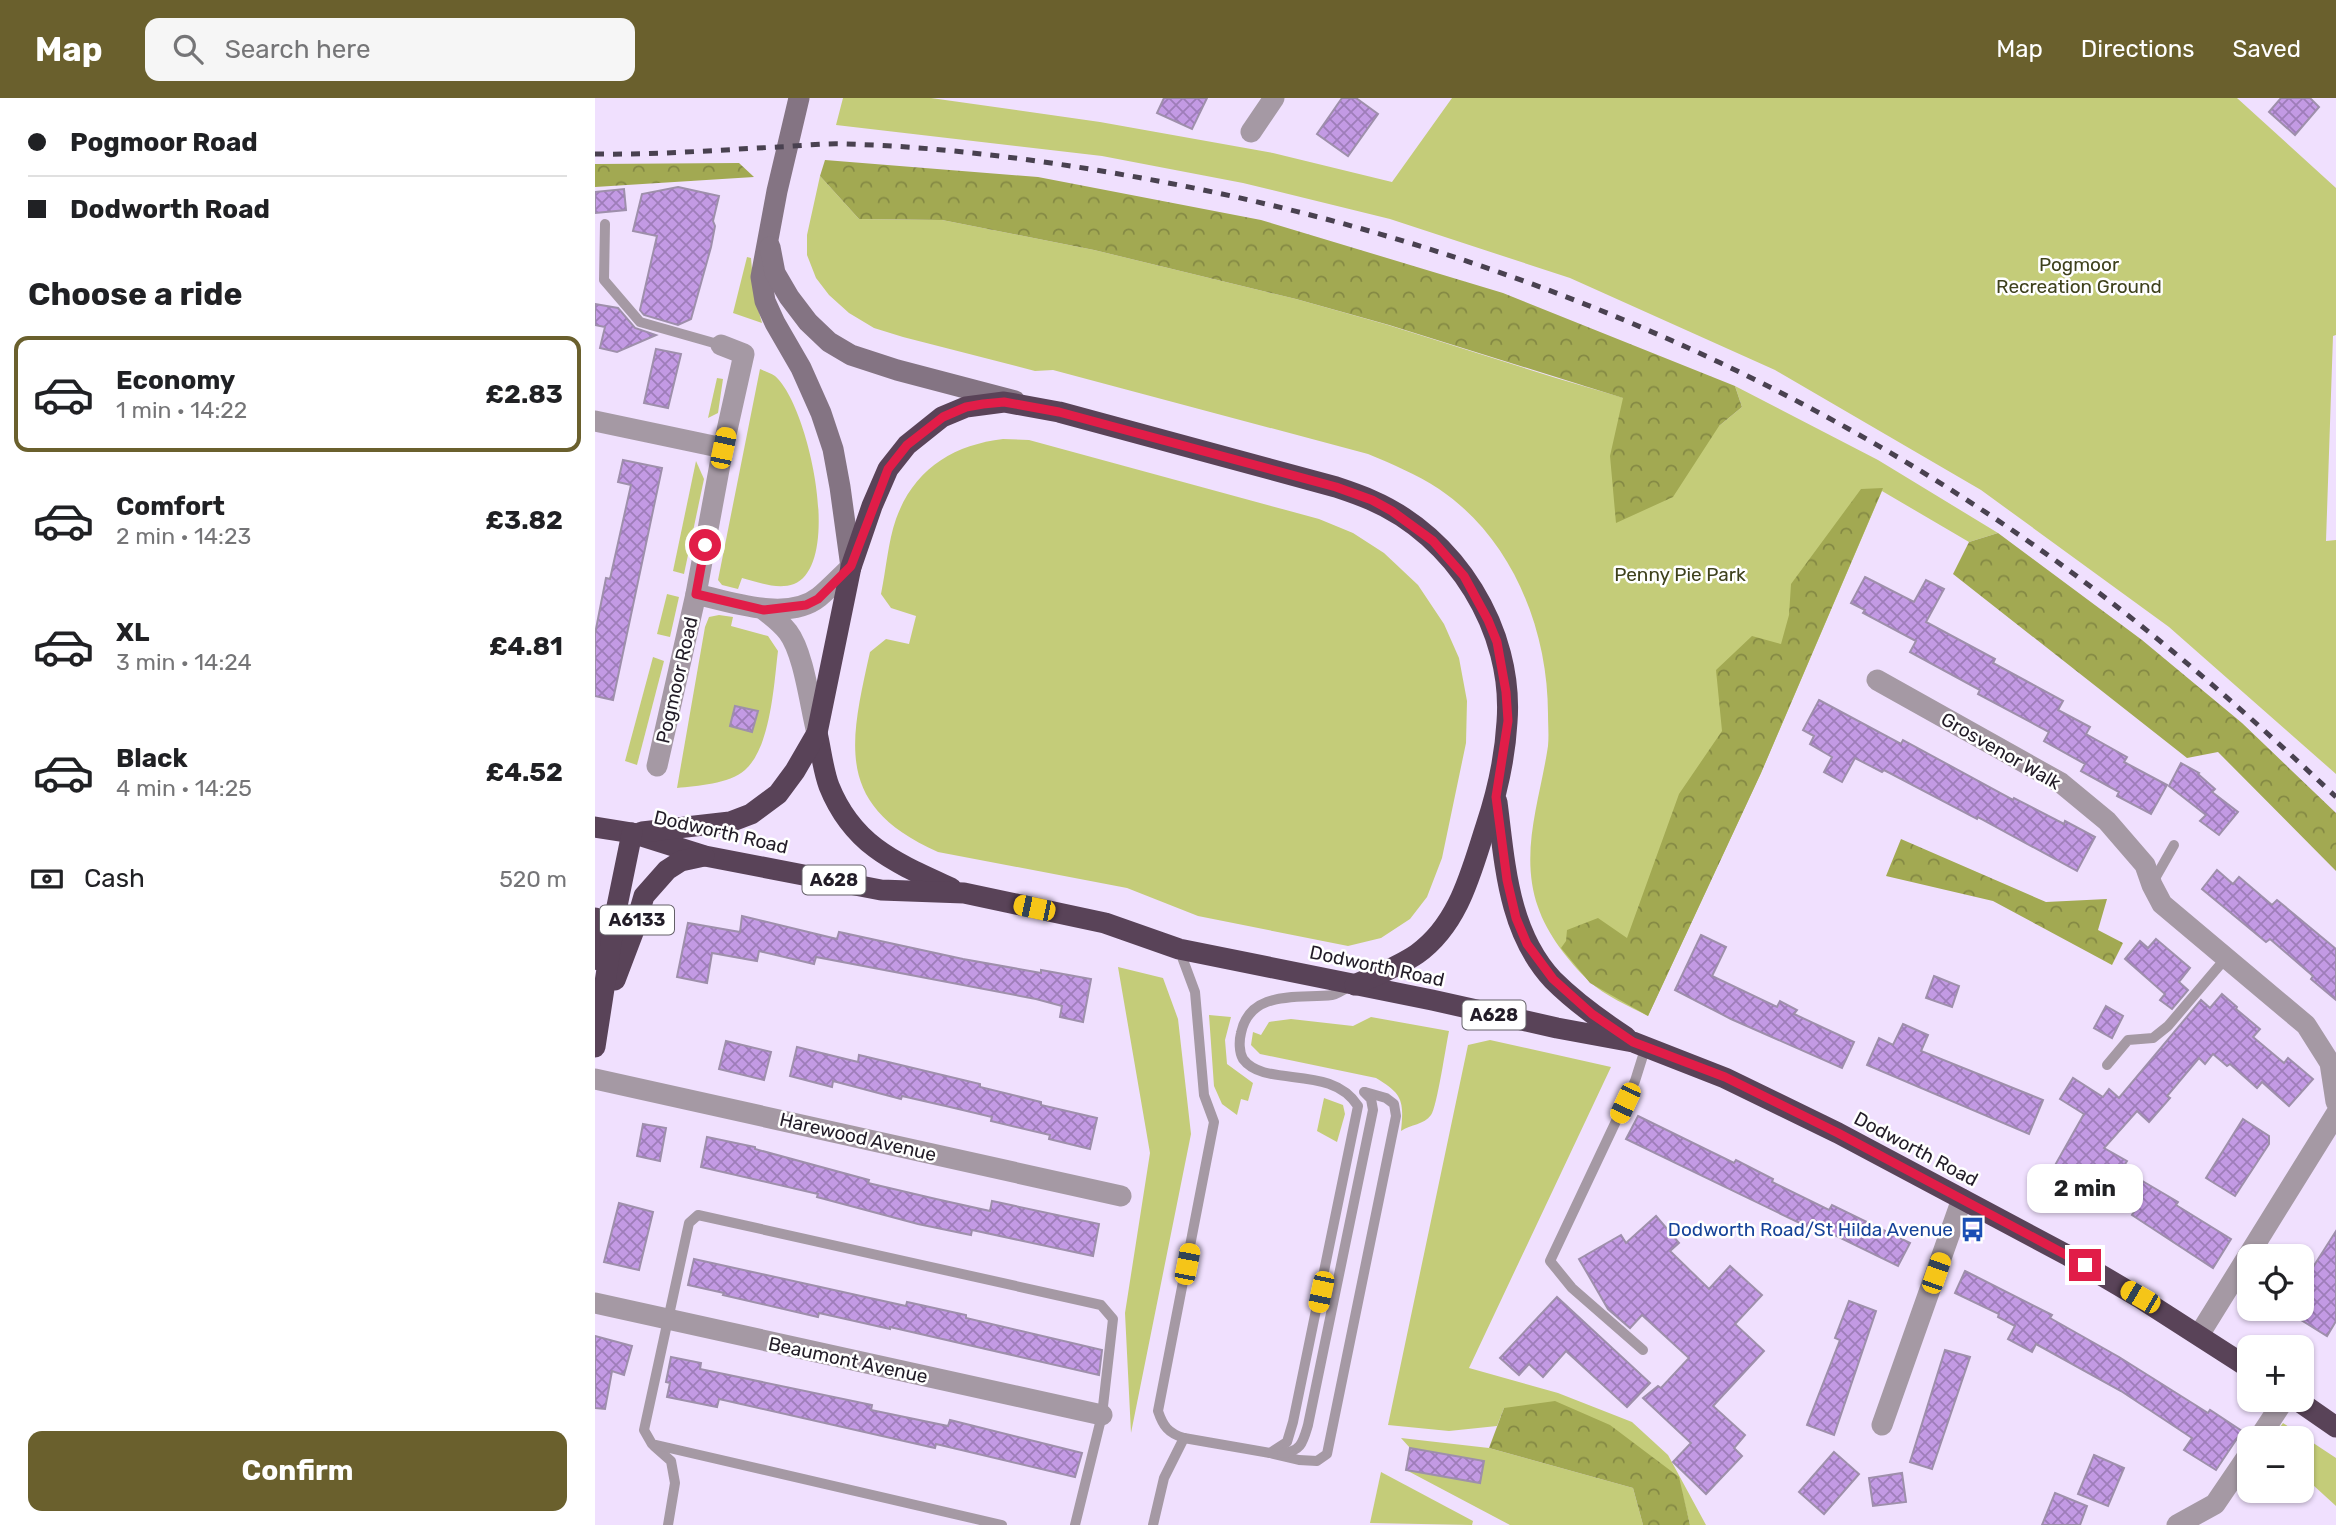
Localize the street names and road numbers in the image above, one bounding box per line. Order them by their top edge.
street label: Pogmoor Road [651,614,703,746]
street label: Grosvenor Walk [1937,707,2065,795]
street label: Dodworth Road [652,805,790,859]
road number: A628 [803,866,865,894]
road number: A6133 [600,906,674,934]
street label: Dodworth Road [1308,940,1446,992]
road number: A628 [1462,1000,1525,1030]
street label: Dodworth Road [1850,1107,1982,1191]
street label: Harewood Avenue [777,1108,939,1166]
street label: Beaumont Avenue [766,1332,930,1388]

